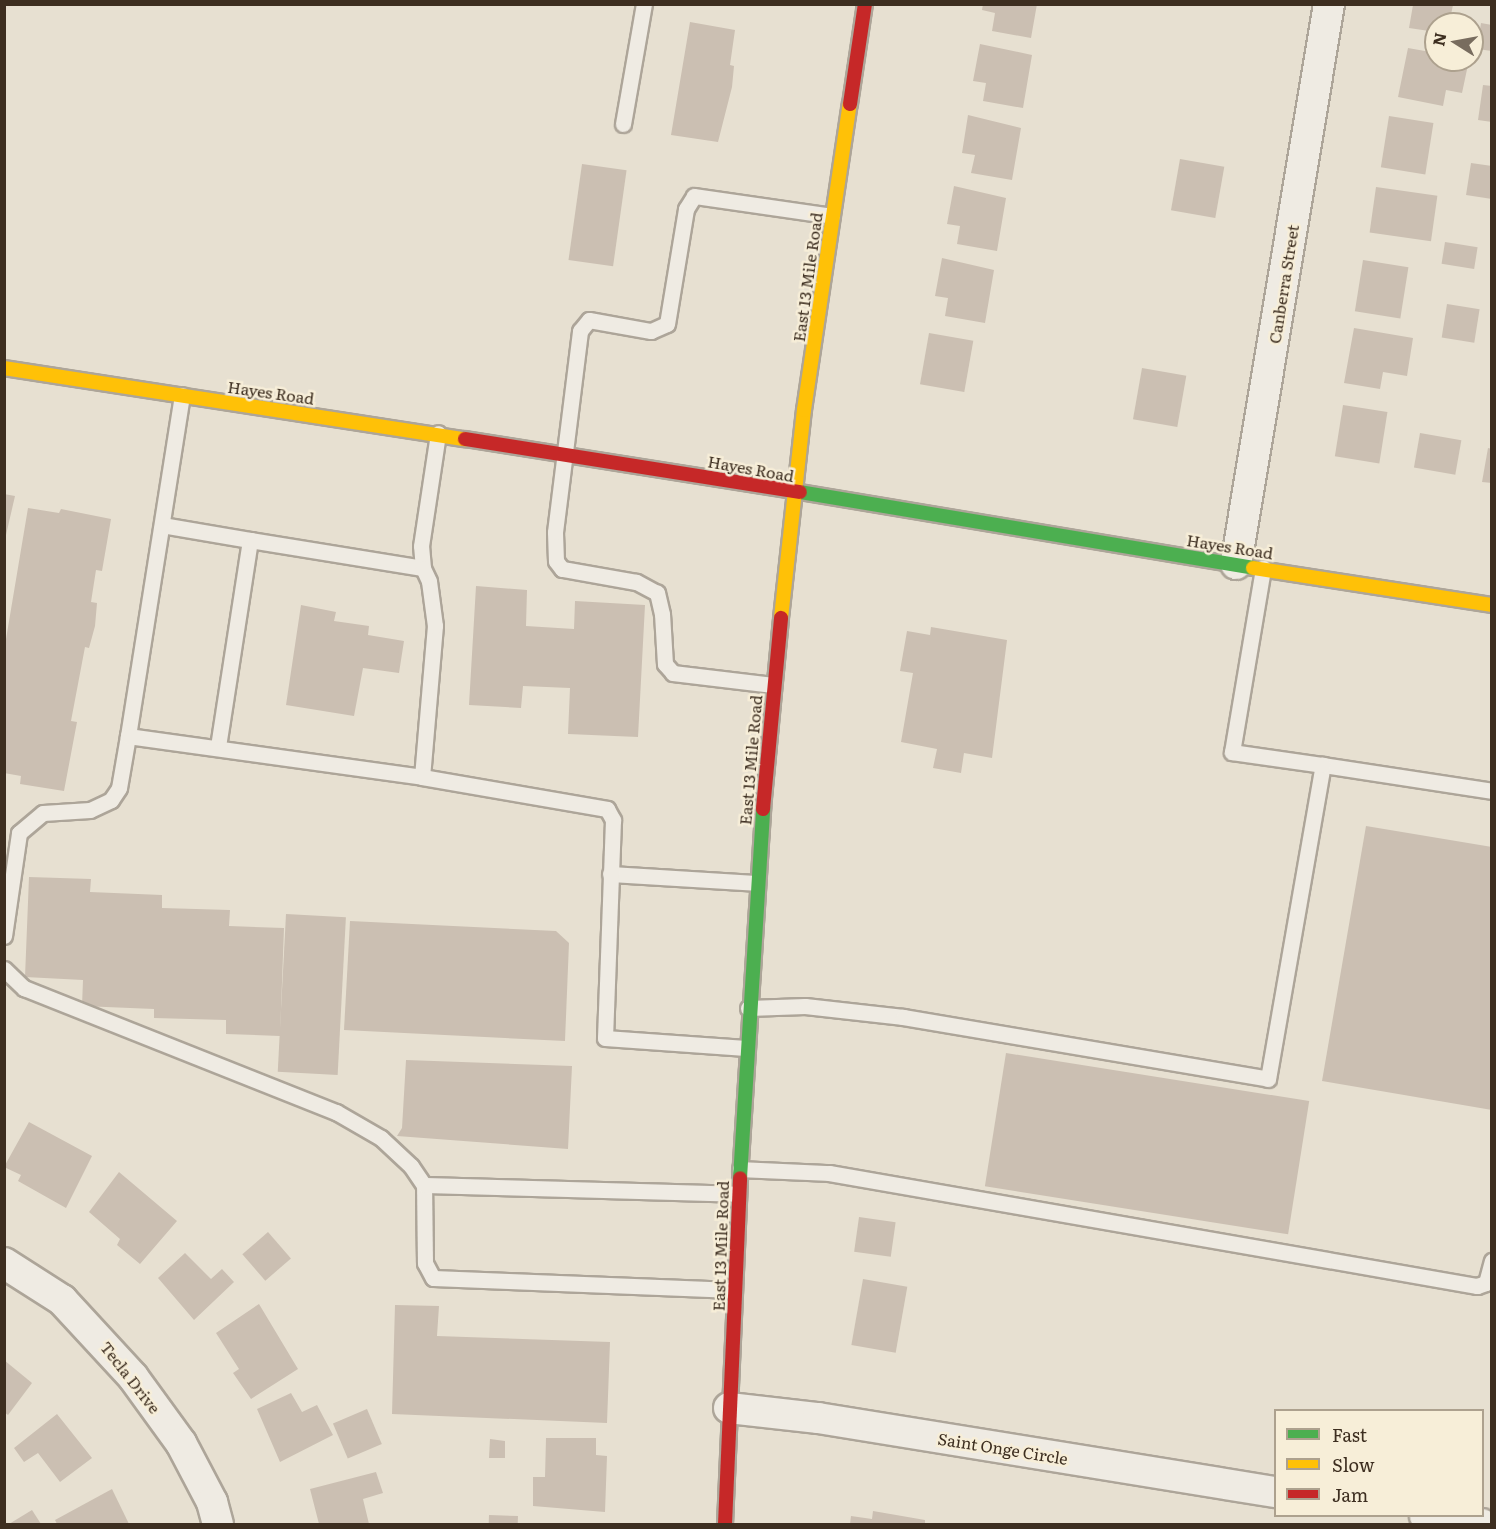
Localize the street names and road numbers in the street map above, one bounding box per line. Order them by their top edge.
street label: East 13 Mile Road [788,211,826,343]
street label: Canberra Street [1264,223,1302,345]
street label: Hayes Road [226,376,316,408]
street label: Hayes Road [706,451,796,485]
street label: Hayes Road [1185,530,1275,562]
street label: East 13 Mile Road [735,694,765,826]
street label: East 13 Mile Road [708,1180,732,1312]
street label: Tecla Drive [97,1337,165,1417]
street label: Saint Onge Circle [937,1428,1069,1468]

